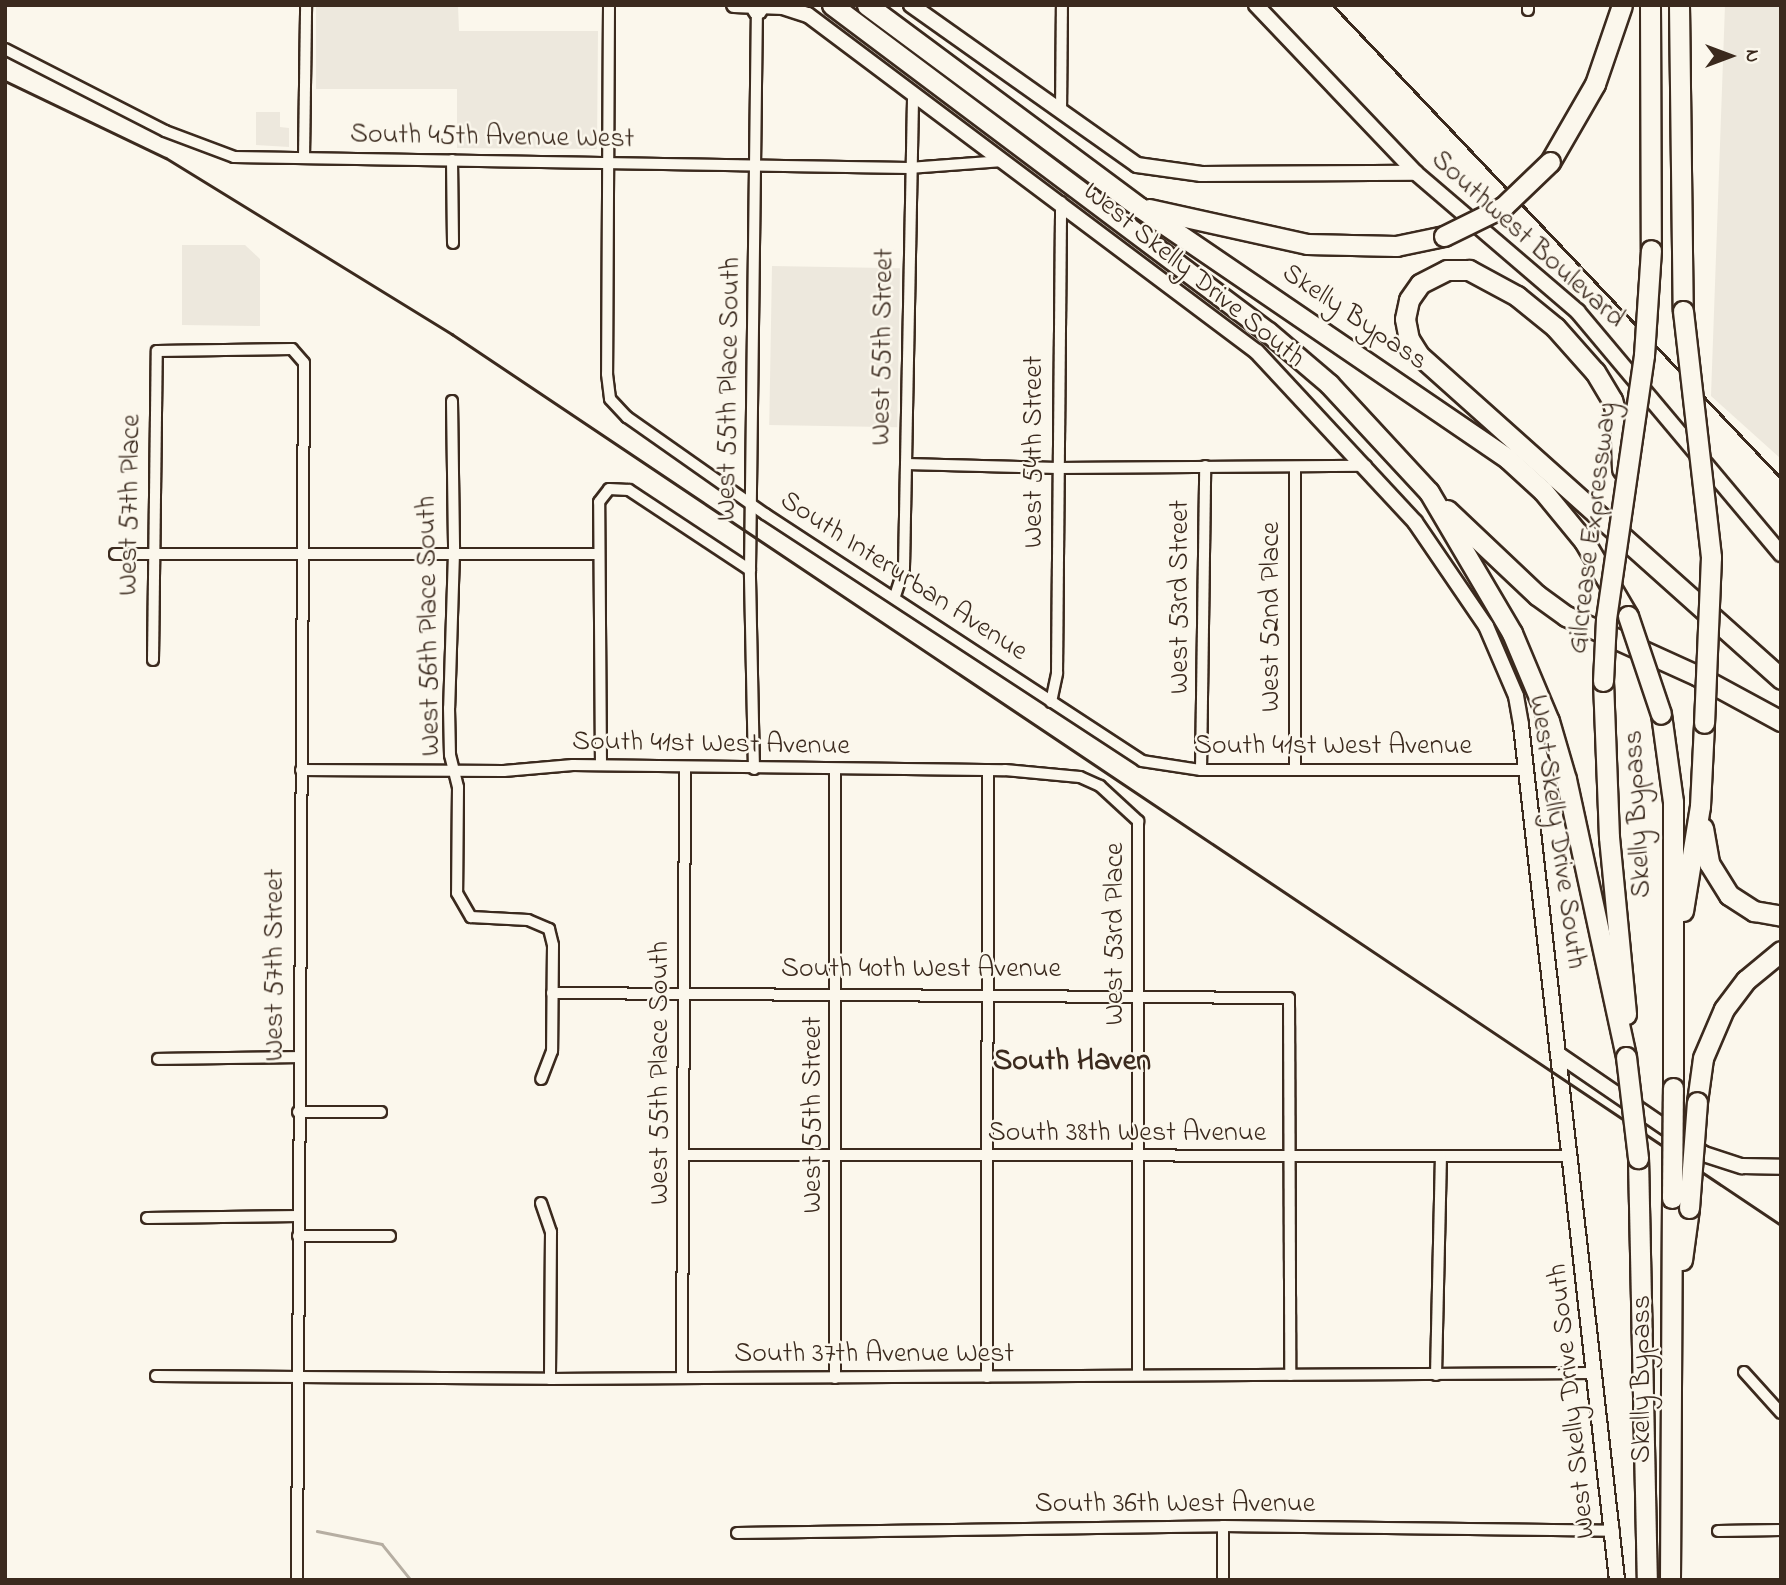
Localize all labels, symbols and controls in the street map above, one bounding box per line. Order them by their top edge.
north arrow [1695,21,1765,91]
text: N [1738,50,1765,62]
street label: South 45th Avenue West [350,119,634,157]
street label: Southwest Boulevard [1423,144,1631,336]
street label: West Skelly Drive South [1075,176,1311,376]
street label: West 55th Street [865,248,903,446]
street label: West 55th Place South [711,257,749,521]
street label: Skelly Bypass [1275,257,1433,379]
street label: West 54th Street [1018,356,1052,548]
street label: Gilcrease Expressway [1562,400,1626,656]
street label: West 57th Place [113,414,149,596]
street label: South Interurban Avenue [773,484,1033,670]
street label: West 56th Place South [411,495,449,757]
street label: West 53rd Street [1164,500,1198,694]
street label: West 52nd Place [1255,522,1289,712]
street label: West Skelly Drive South [1520,693,1592,971]
street label: South 41st West Avenue [572,726,850,764]
street label: Skelly Bypass [1618,729,1660,899]
street label: South 41st West Avenue [1194,730,1472,764]
street label: West 53rd Place [1099,842,1133,1026]
street label: West 57th Street [259,869,293,1061]
street label: West 55th Place South [644,941,678,1205]
street label: South 40th West Avenue [781,953,1061,987]
street label: West 55th Street [797,1016,831,1214]
district label: South Haven [993,1044,1151,1080]
street label: South 38th West Avenue [988,1117,1266,1151]
street label: West Skelly Drive South [1542,1262,1604,1540]
street label: Skelly Bypass [1626,1295,1660,1463]
street label: South 37th Avenue West [734,1338,1014,1372]
street label: South 36th West Avenue [1035,1488,1315,1522]

